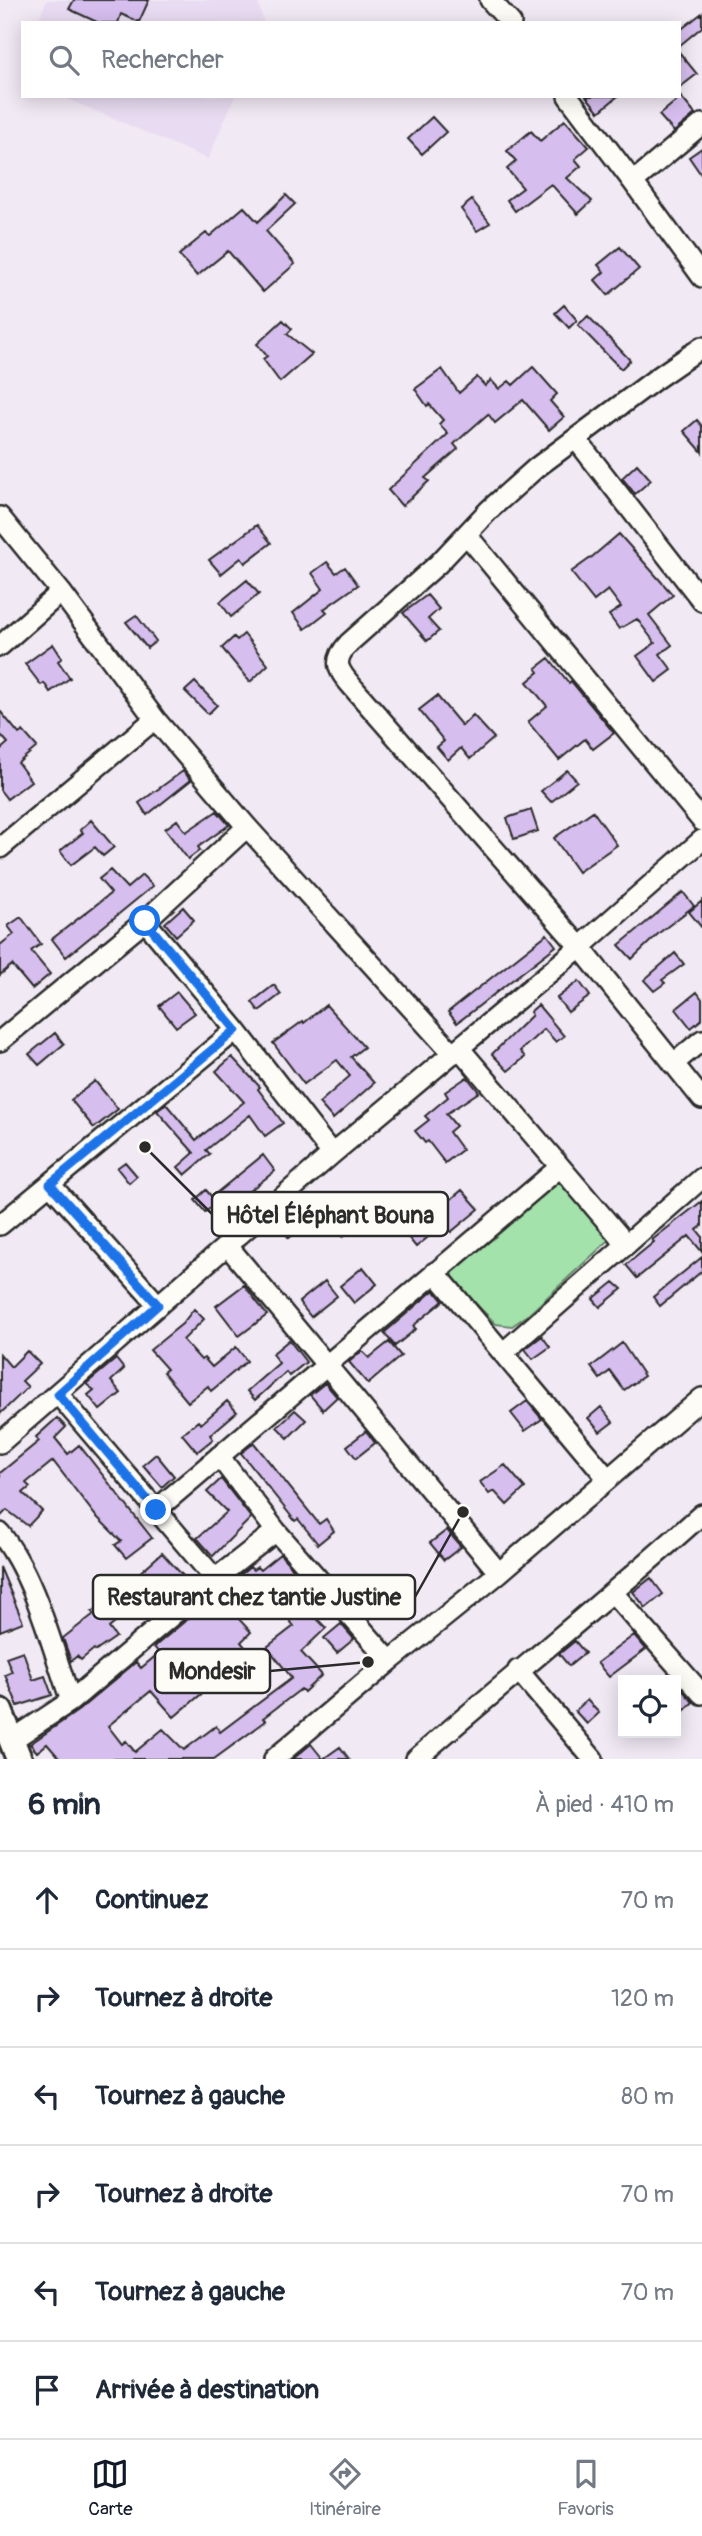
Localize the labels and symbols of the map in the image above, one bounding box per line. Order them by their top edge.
route start [129,905,160,936]
callout: Hôtel Éléphant Bouna [212,1192,448,1236]
text: Hôtel Éléphant Bouna [226,1201,434,1230]
route end [140,1494,171,1525]
callout: Restaurant chez tantie Justine [93,1575,415,1619]
text: Restaurant chez tantie Justine [107,1583,402,1612]
callout: Mondesir [155,1649,270,1693]
text: Mondesir [168,1657,256,1686]

